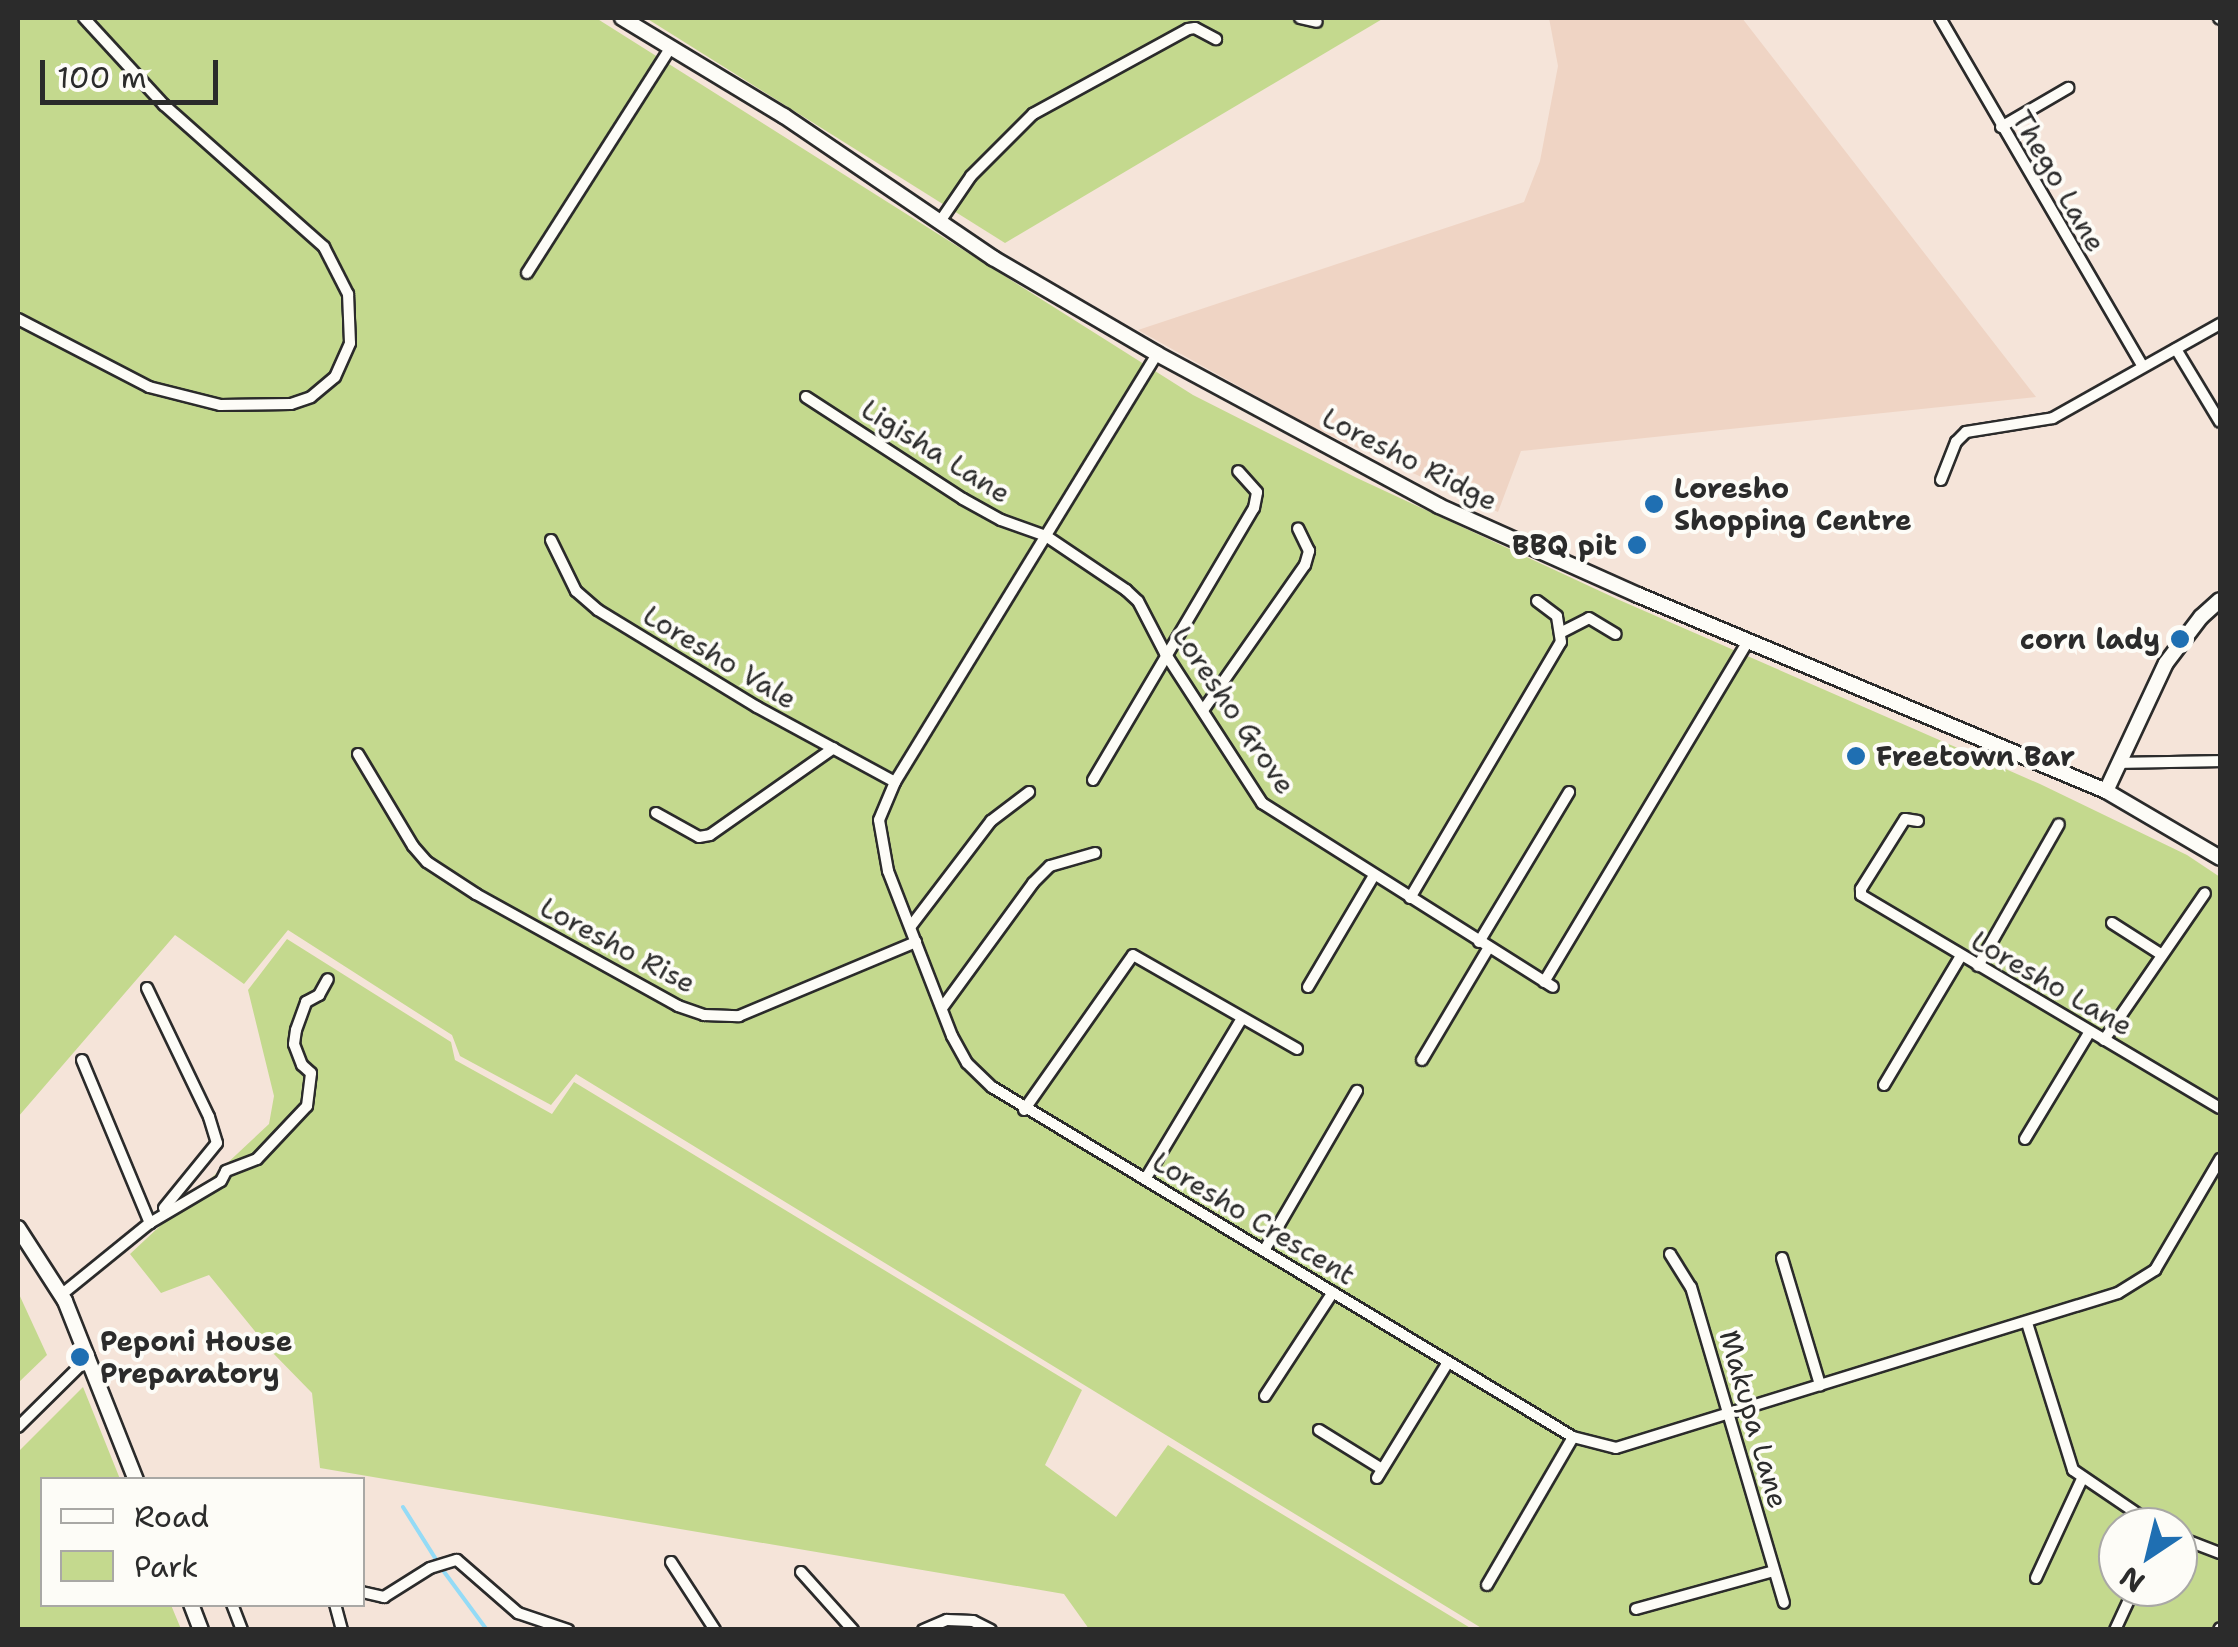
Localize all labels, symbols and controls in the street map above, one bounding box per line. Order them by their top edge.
scale bar [45,40,222,102]
text: 100 m [57,57,147,98]
street label: Thego Lane [2005,104,2113,258]
street label: Ligisha Lane [855,392,1017,510]
street label: Loresho Ridge [1317,400,1503,518]
place label: Loresho Shopping Centre [1674,471,1912,537]
marker: Loresho Shopping Centre [1643,493,1665,515]
place label: BBQ pit [1512,528,1617,562]
marker: BBQ pit [1626,534,1648,556]
street label: Loresho Vale [637,598,803,716]
street label: Loresho Grove [1165,620,1303,800]
place label: corn lady [2020,622,2160,656]
marker: corn lady [2169,628,2191,650]
place label: Freetown Bar [1876,739,2075,773]
marker: Freetown Bar [1845,745,1867,767]
street label: Loresho Rise [535,890,701,1000]
street label: Loresho Lane [1965,923,2139,1043]
street label: Loresho Crescent [1147,1144,1361,1292]
place label: Peponi House Preparatory [100,1324,292,1390]
street label: Makupa Lane [1713,1326,1795,1512]
marker: Peponi House Preparatory [69,1346,91,1368]
legend [40,1477,365,1607]
text: Road [134,1496,209,1537]
north arrow [2098,1507,2198,1607]
text: Park [134,1546,198,1587]
text: N [2112,1558,2152,1602]

